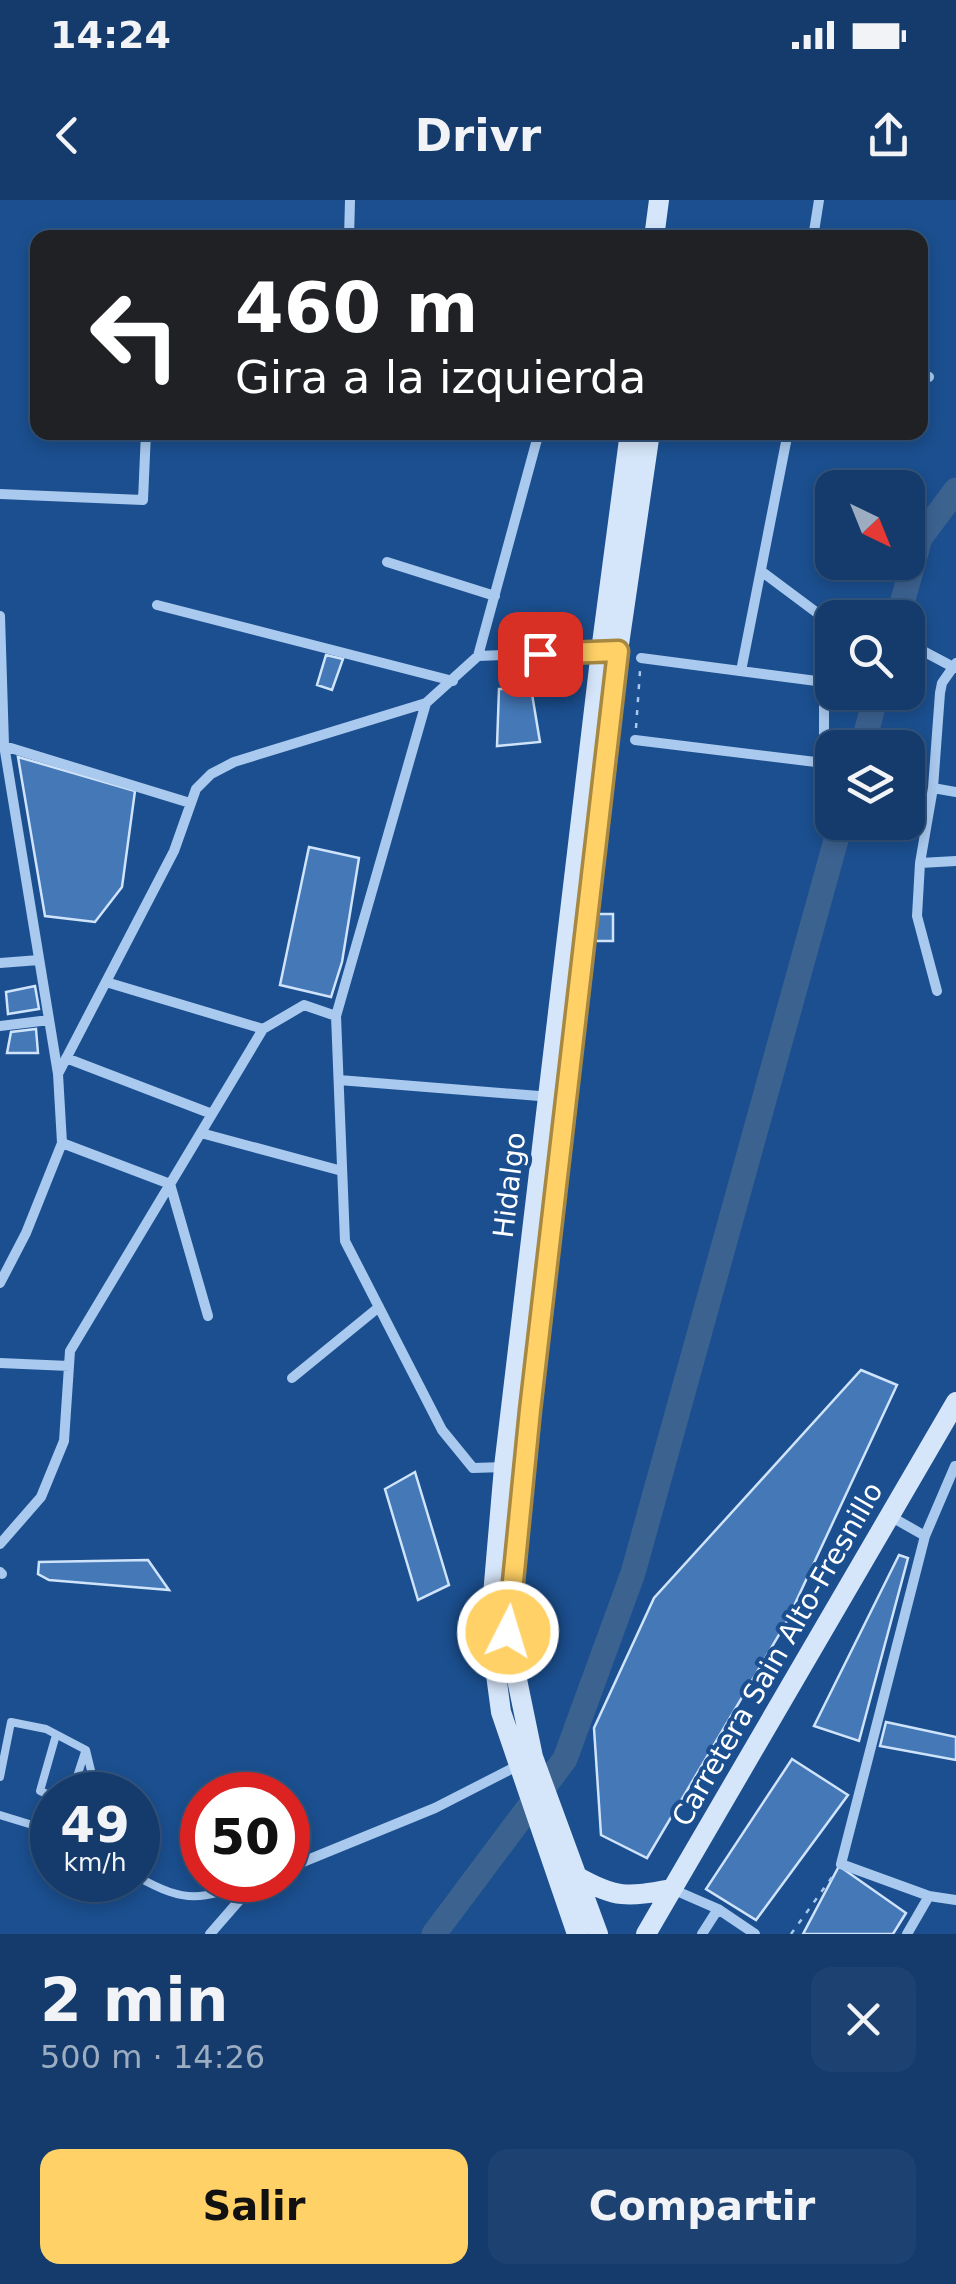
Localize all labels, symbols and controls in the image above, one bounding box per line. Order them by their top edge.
text: 14:24 [50,13,171,57]
icon: back [40,108,95,163]
icon: share [861,108,916,163]
text: Drivr [415,109,541,162]
text: 460 m [235,267,478,349]
icon: left [70,270,200,400]
text: Gira a la izquierda [235,351,646,404]
north arrow [815,470,925,580]
map controls [815,470,925,840]
button: search [815,600,925,710]
pin [498,612,583,697]
icon: arrive [513,627,568,682]
button: layers [815,730,925,840]
street label: Hidalgo [487,1130,532,1240]
street label: Carretera Sain Alto-Fresnillo [665,1476,890,1832]
position arrow [456,1580,560,1684]
speed limit sign: 50 [180,1772,310,1902]
text: 49 [60,1796,130,1854]
text: km/h [63,1848,127,1877]
text: 2 min [40,1965,228,2035]
button: close [811,1967,916,2072]
text: 500 m · 14:26 [40,2038,265,2076]
button: Salir [40,2149,468,2264]
button: Compartir [488,2149,916,2264]

